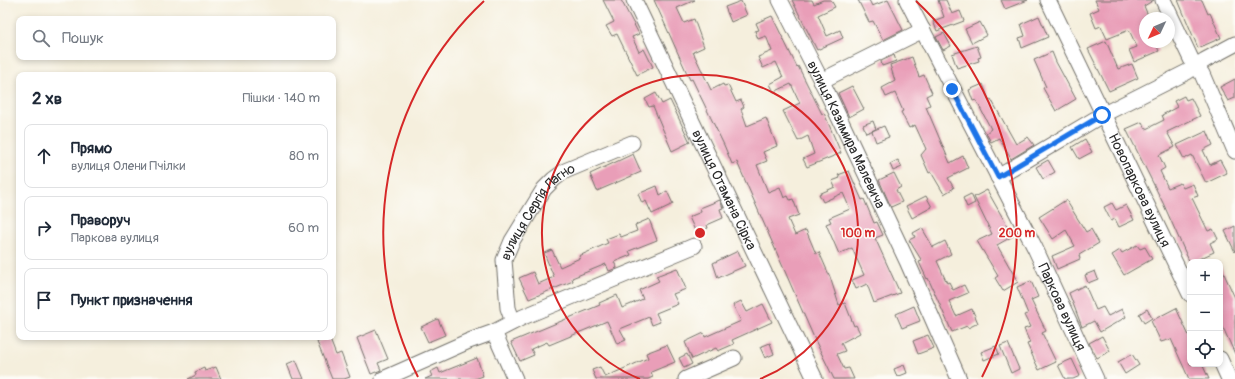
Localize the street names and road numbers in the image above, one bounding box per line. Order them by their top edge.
street label: вулиця Казимира Малевича [804,58,889,211]
street label: вулиця Отамана Сірка [689,127,760,252]
street label: Новопаркова вулиця [1105,130,1174,250]
street label: вулиця Сергія Лагно [496,159,578,263]
street label: Паркова вулиця [1035,260,1090,353]

